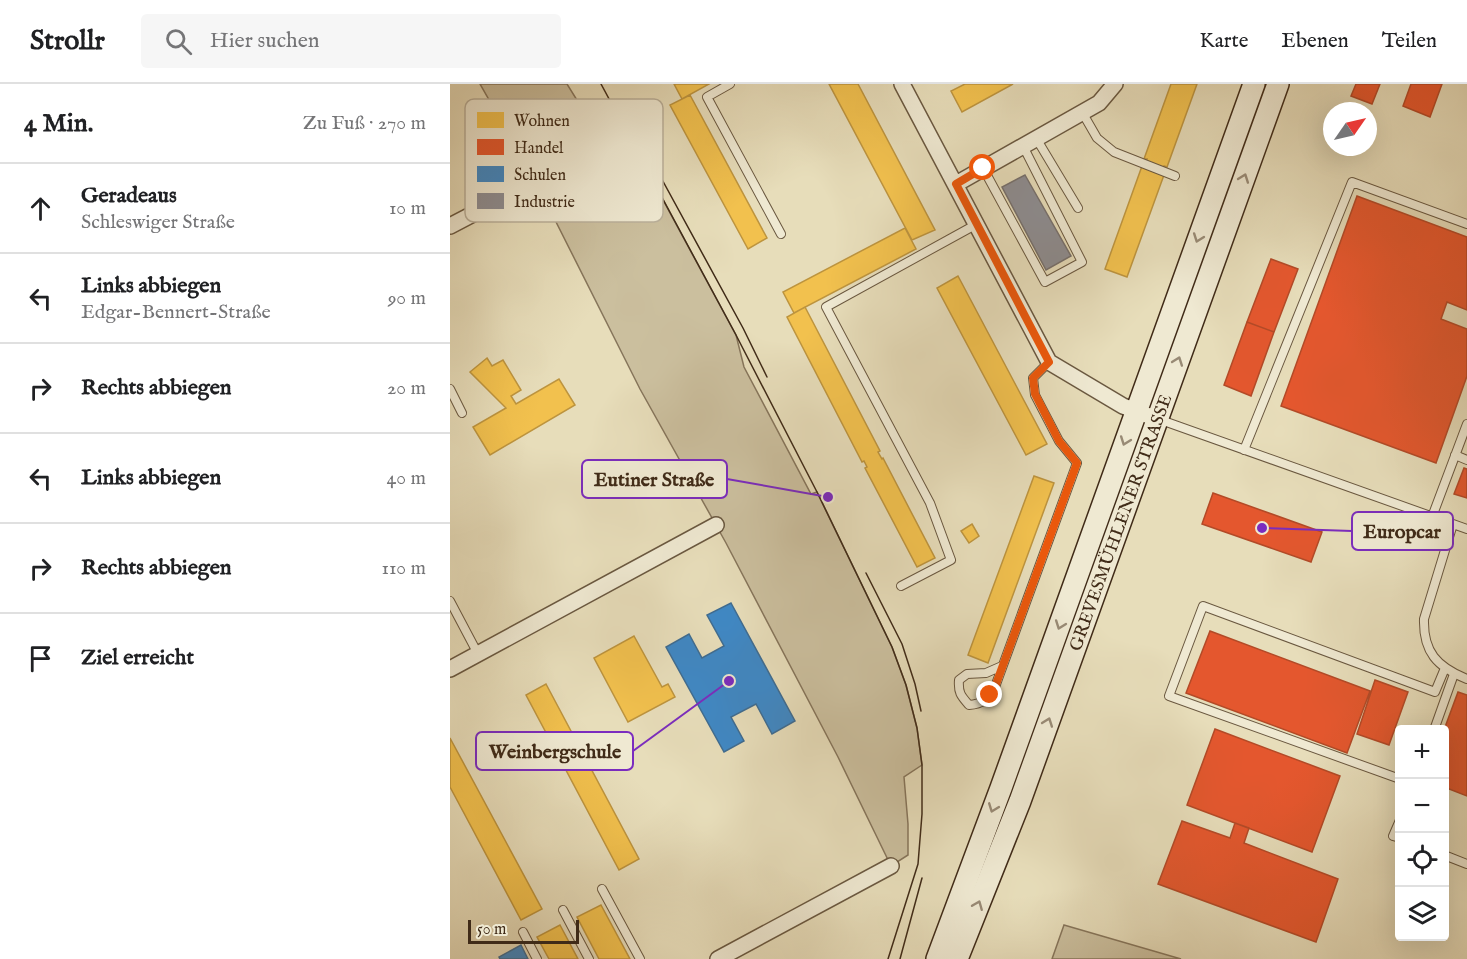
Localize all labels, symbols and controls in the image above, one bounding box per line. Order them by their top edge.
search box [141,14,561,68]
text: Strollr [30,24,105,59]
icon: search [162,25,195,58]
text: Hier suchen [210,27,320,55]
text: Karte [1200,28,1248,55]
text: Ebenen [1281,28,1349,55]
text: Teilen [1382,28,1437,55]
legend [465,99,663,222]
north arrow [1323,102,1377,156]
text: 4 Min. [24,107,93,140]
text: Zu Fuß · 270 m [303,111,426,136]
text: Wohnen [514,112,570,132]
text: Handel [514,139,564,159]
route start [969,154,995,180]
text: Schulen [514,166,566,186]
one-way arrow [1237,173,1249,184]
text: Geradeaus [81,182,177,210]
icon: ahead [24,192,57,225]
text: Industrie [514,193,575,213]
text: 10 m [389,196,426,221]
text: Schleswiger Straße [81,210,235,235]
one-way arrow [1193,232,1206,243]
text: Links abbiegen [81,272,221,300]
icon: left [24,282,57,315]
text: 90 m [388,286,426,311]
text: Edgar-Bennert-Straße [81,300,271,325]
one-way arrow [1170,356,1183,367]
icon: right [24,372,57,405]
text: Rechts abbiegen [81,374,231,402]
text: 20 m [387,376,426,401]
street label: GREVESMÜHLENER STRASSE [1065,392,1178,655]
one-way arrow [1120,435,1133,446]
callout: Eutiner Straße [582,460,727,498]
icon: left [24,462,57,495]
text: Links abbiegen [81,464,221,492]
text: 40 m [387,466,426,491]
text: Eutiner Straße [594,468,715,493]
callout: Europcar [1352,512,1453,550]
text: Europcar [1363,520,1442,545]
icon: right [24,552,57,585]
text: Rechts abbiegen [81,554,231,582]
text: 110 m [382,556,426,581]
one-way arrow [1054,619,1067,630]
icon: arrive [24,642,57,675]
text: Ziel erreicht [81,644,194,672]
route end [976,681,1002,707]
one-way arrow [1040,718,1053,728]
map controls [1395,725,1449,941]
button: + [1395,725,1449,779]
callout: Weinbergschule [476,732,633,770]
text: Weinbergschule [488,740,622,765]
button: − [1395,779,1449,833]
one-way arrow [988,802,1001,813]
button: locate [1395,833,1449,887]
button: layers [1395,887,1449,941]
one-way arrow [971,900,983,911]
scale bar [468,917,579,944]
text: 50 m [477,920,506,940]

